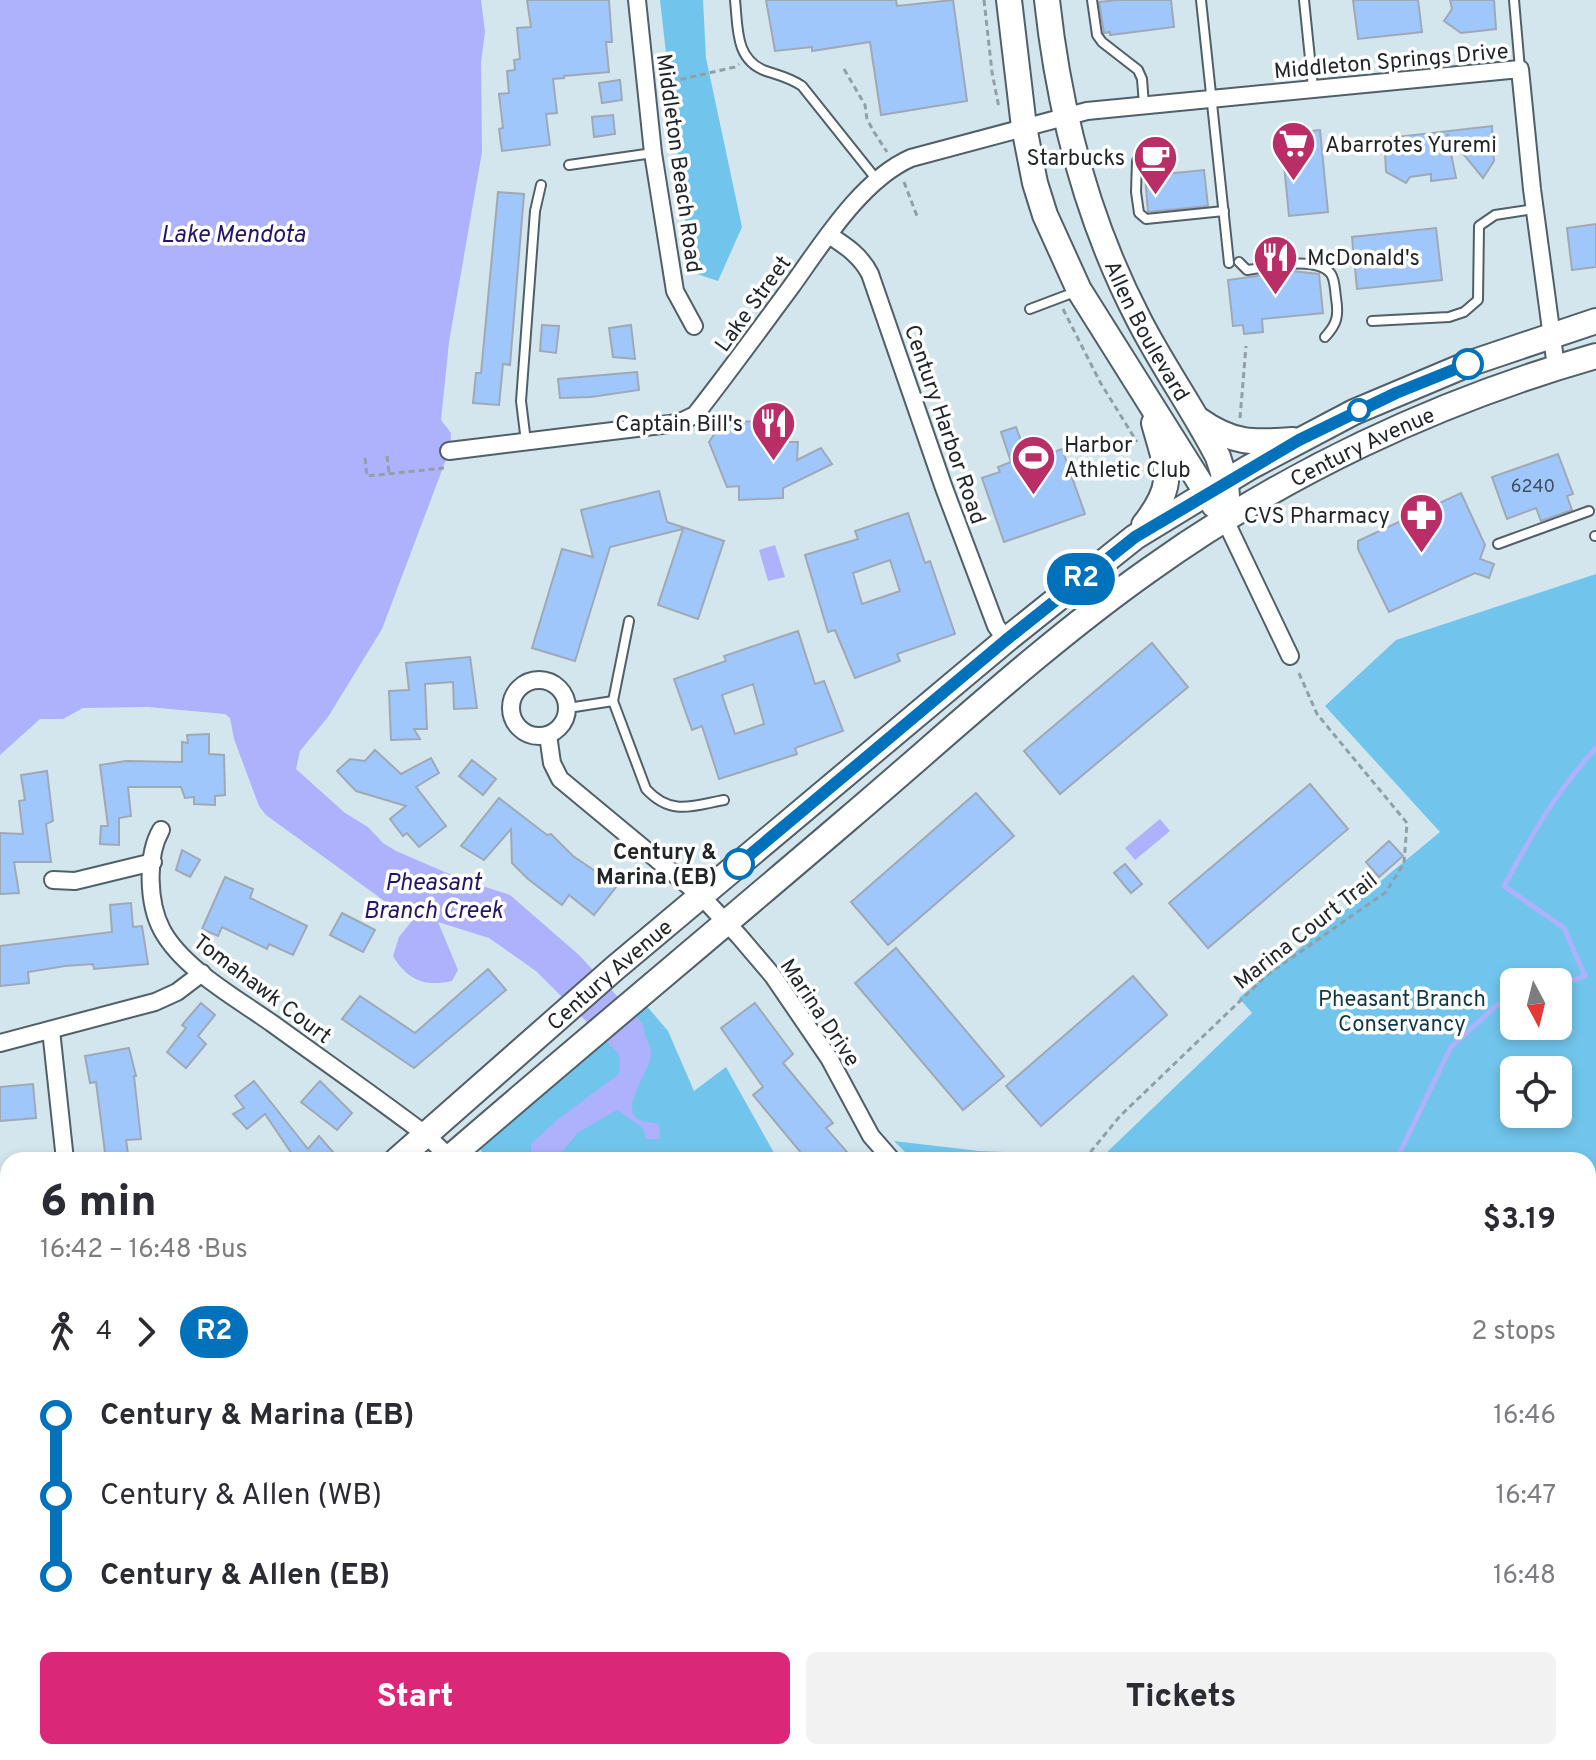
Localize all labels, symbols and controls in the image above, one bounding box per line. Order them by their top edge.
street label: Middleton Springs Drive [1273,39,1510,86]
street label: Middleton Beach Road [649,52,706,275]
supermarket icon: Abarrotes Yuremi [1270,120,1318,183]
cafe icon: Starbucks [1132,133,1180,196]
place label: Abarrotes Yuremi [1325,133,1497,160]
place label: Starbucks [1026,146,1125,173]
water label: Lake Mendota [161,221,306,251]
restaurant icon: McDonald's [1252,233,1300,296]
place label: McDonald's [1307,246,1420,273]
street label: Lake Street [710,251,798,358]
street label: Allen Boulevard [1097,257,1194,407]
street label: Century Harbor Road [897,322,990,528]
unlabelled marker [1453,349,1483,379]
restaurant icon: Captain Bill's [750,399,798,462]
unlabelled marker [1348,399,1370,421]
street label: Century Avenue [1286,403,1439,495]
place label: Captain Bill's [615,412,743,439]
sports icon: Harbor Athletic Club [1009,433,1057,496]
place label: Harbor Athletic Club [1064,433,1191,485]
house number: 6240 [1511,476,1555,499]
pharmacy icon: CVS Pharmacy [1397,491,1445,554]
place label: CVS Pharmacy [1244,504,1390,531]
line badge: R2 [1045,553,1117,605]
text: R2 [1063,561,1099,597]
place label: Century & Marina (EB) [596,840,717,892]
marker: Century & Marina (EB) [724,849,754,879]
street label: Marina Court Trail [1229,868,1384,996]
water label: Pheasant Branch Creek [363,869,504,927]
street label: Century Avenue [542,915,679,1038]
street label: Tomahawk Court [187,929,336,1051]
street label: Marina Drive [773,954,865,1072]
north arrow [1500,968,1572,1040]
map controls [1500,968,1572,1128]
park label: Pheasant Branch Conservancy [1318,987,1486,1039]
button: locate [1500,1056,1572,1128]
text: 6 min [40,1176,157,1232]
text: $3.19 [1483,1202,1556,1239]
text: 16:42 – 16:48 · Bus [40,1234,248,1267]
icon: walk [40,1310,84,1354]
icon: forward [124,1310,168,1354]
text: R2 [196,1314,232,1350]
text: 4 [96,1316,112,1349]
text: 2 stops [1471,1316,1556,1349]
text: Century & Marina (EB) [100,1398,414,1435]
text: 16:46 [1493,1400,1556,1433]
text: Century & Allen (WB) [100,1478,382,1515]
text: 16:47 [1495,1480,1556,1513]
text: Century & Allen (EB) [100,1558,390,1595]
text: 16:48 [1493,1560,1556,1593]
button: Start [40,1652,790,1744]
button: Tickets [806,1652,1556,1744]

